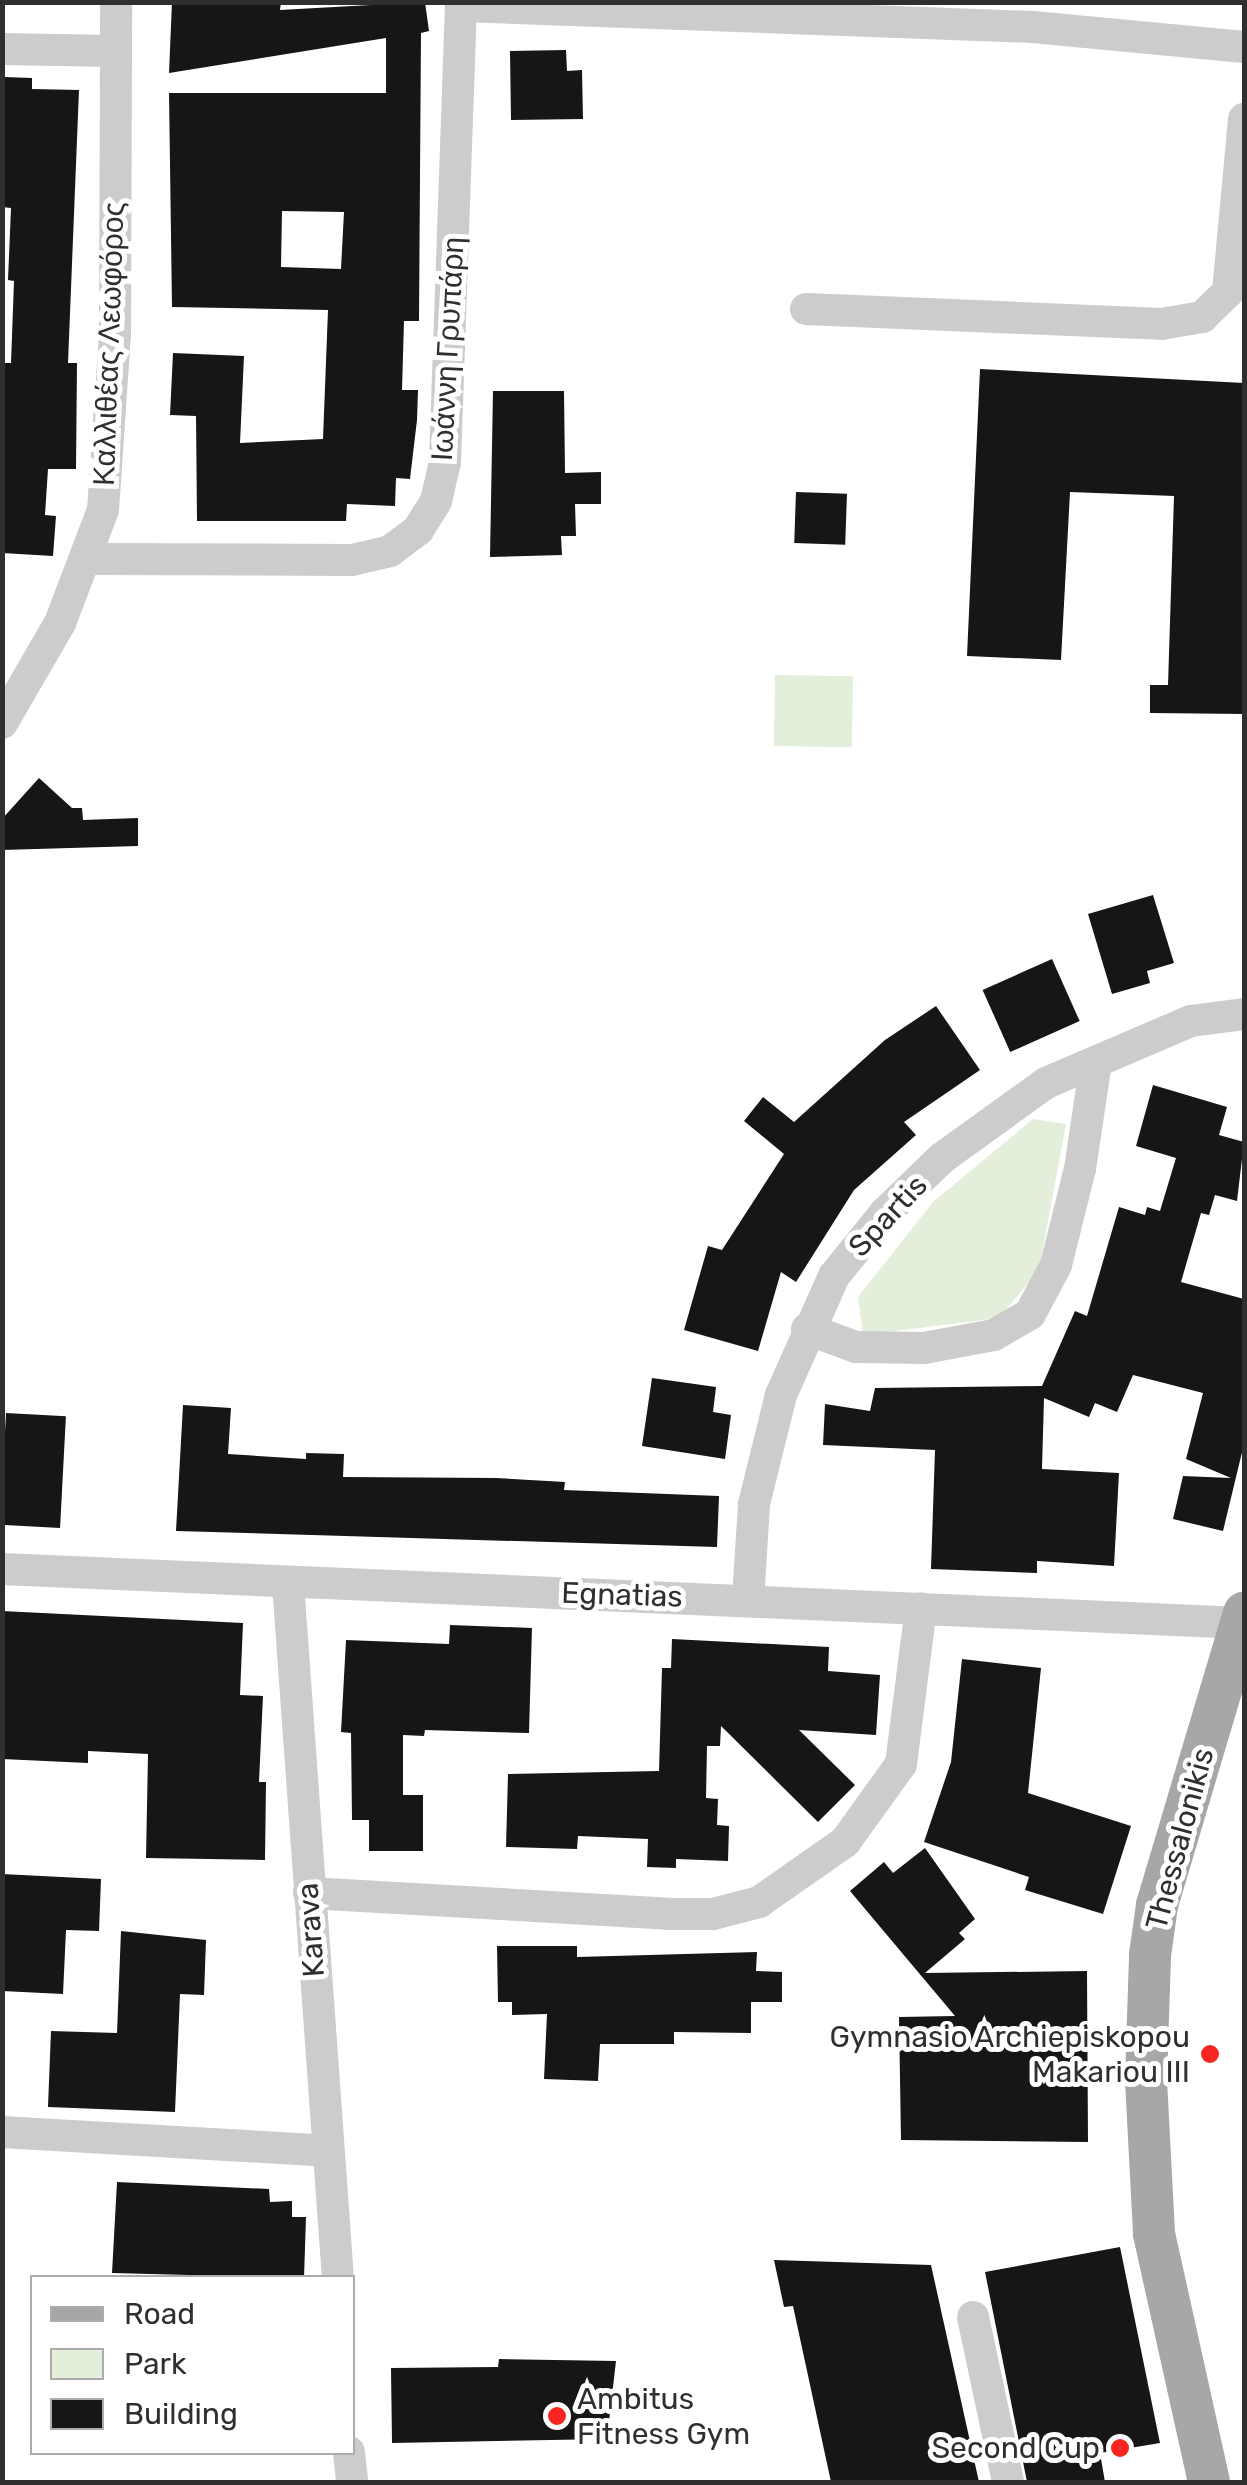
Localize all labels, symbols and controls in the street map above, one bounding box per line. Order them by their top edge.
street label: Καλλιθέας Λεωφόρος [86,201,132,487]
street label: Ιωάννη Γρυπάρη [424,236,472,462]
street label: Spartis [841,1168,935,1264]
street label: Egnatias [561,1575,683,1615]
street label: Thessalonikis [1138,1744,1222,1934]
street label: Karava [290,1882,332,1978]
place label: Gymnasio Archiepiskopou Makariou III [829,2019,1190,2090]
marker: Gymnasio Archiepiskopou Makariou III [1199,2043,1221,2065]
legend [30,2275,355,2455]
text: Road [124,2296,195,2332]
text: Park [124,2346,186,2382]
place label: Ambitus Fitness Gym [577,2381,750,2452]
text: Building [124,2396,238,2432]
marker: Ambitus Fitness Gym [546,2405,568,2427]
place label: Second Cup [931,2430,1100,2466]
marker: Second Cup [1109,2437,1131,2459]

